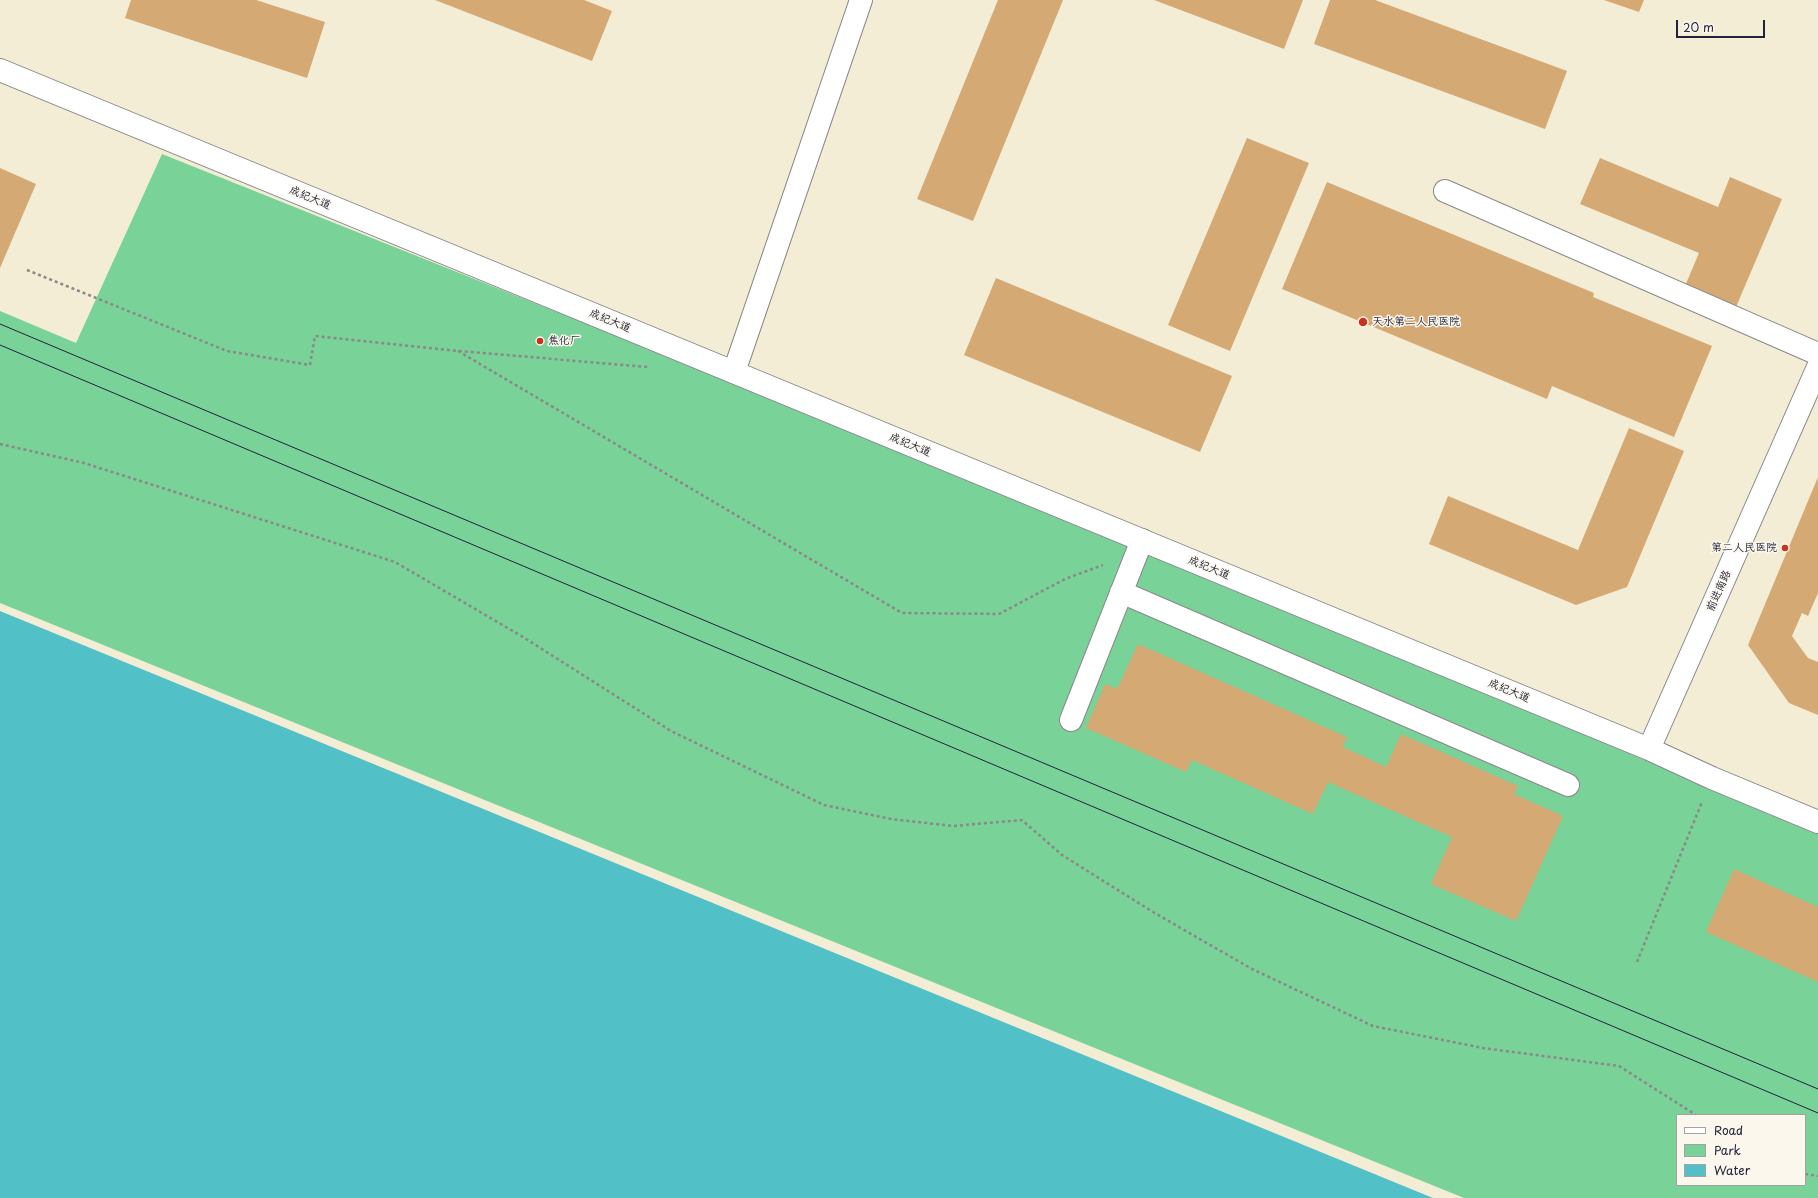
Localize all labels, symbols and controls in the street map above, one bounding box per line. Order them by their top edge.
scale bar [1678,12,1767,38]
text: 20 m [1683,18,1714,36]
street label: 成纪大道 [287,184,333,212]
street label: 成纪大道 [587,307,633,335]
place label: 天水第二人民医院 [1372,315,1460,329]
marker: 天水第二人民医院 [1357,316,1369,328]
place label: 焦化厂 [548,334,581,348]
marker: 焦化厂 [535,336,545,346]
street label: 成纪大道 [887,431,933,459]
place label: 第二人民医院 [1711,541,1777,555]
marker: 第二人民医院 [1780,543,1790,553]
street label: 成纪大道 [1186,554,1232,582]
street label: 前进南路 [1704,568,1734,614]
street label: 成纪大道 [1486,677,1532,705]
legend [1676,1114,1806,1186]
text: Road [1714,1121,1743,1139]
text: Park [1714,1141,1741,1159]
text: Water [1714,1161,1750,1179]

